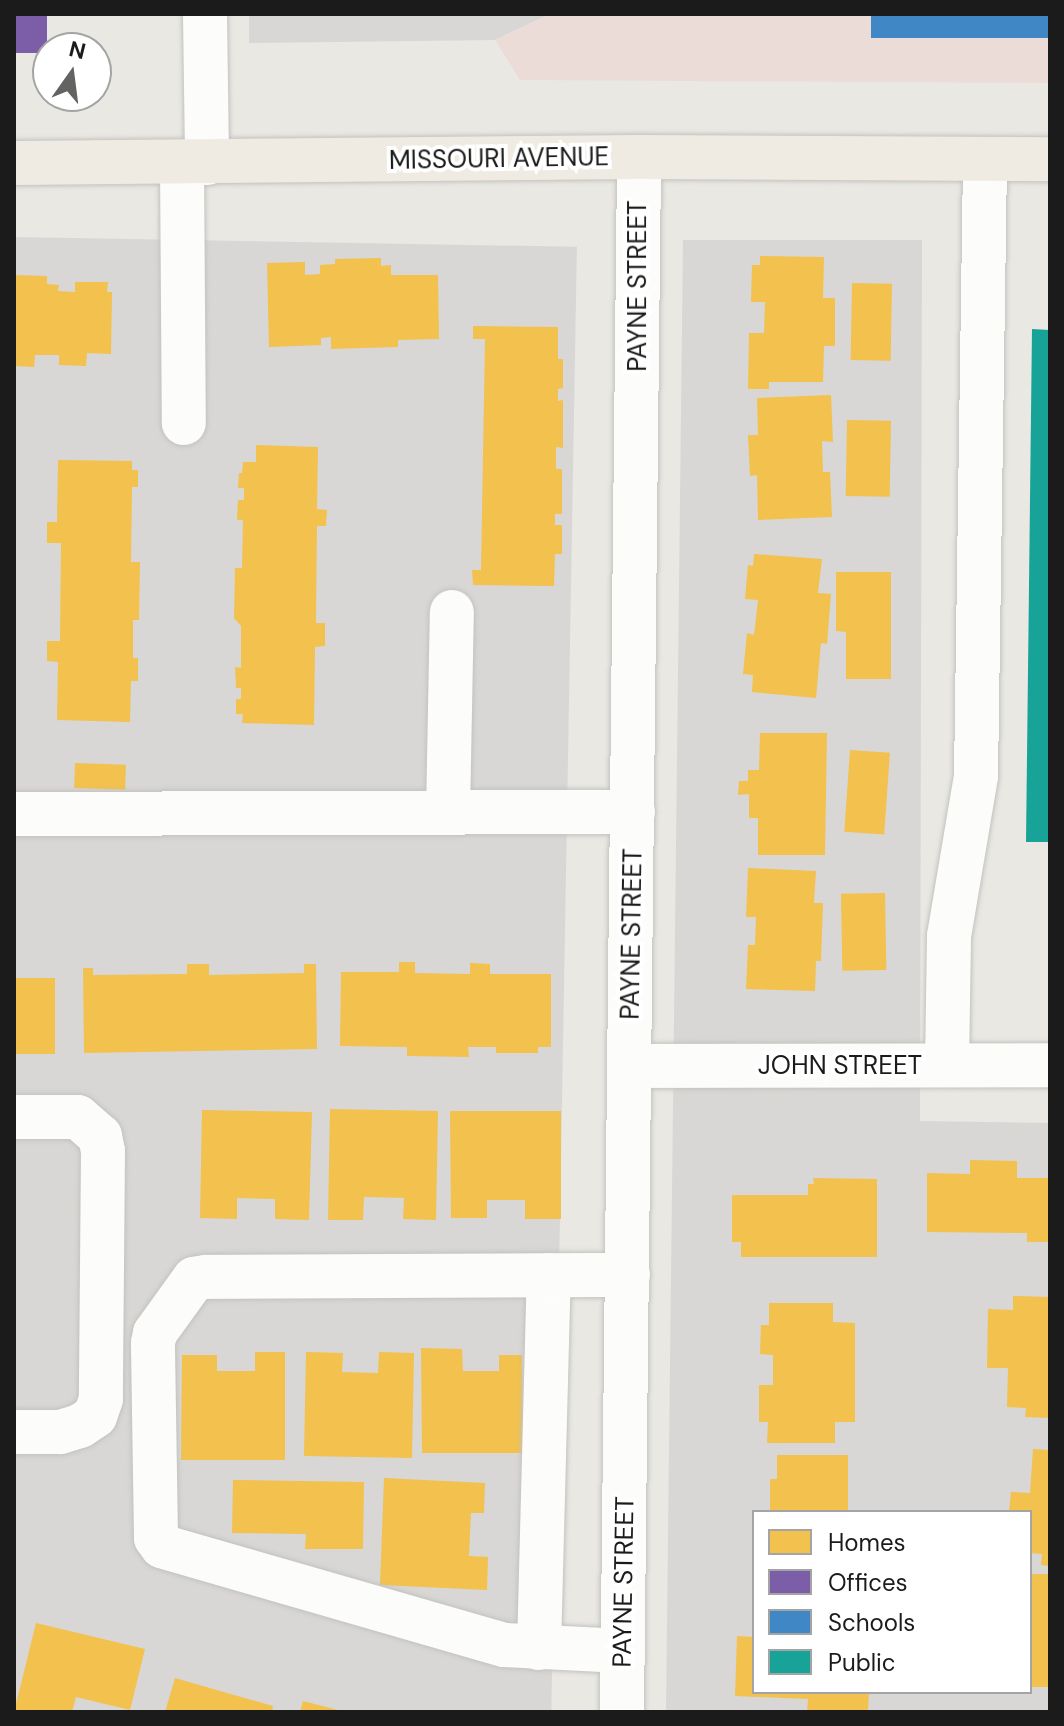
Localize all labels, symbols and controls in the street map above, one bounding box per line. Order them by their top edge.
north arrow [32,32,112,112]
text: N [66,34,89,66]
street label: MISSOURI AVENUE [389,141,609,177]
street label: PAYNE STREET [622,200,654,372]
street label: PAYNE STREET [615,848,649,1020]
street label: JOHN STREET [758,1050,922,1082]
street label: PAYNE STREET [607,1496,641,1668]
legend [752,1510,1032,1694]
text: Homes [828,1527,906,1558]
text: Offices [828,1567,908,1598]
text: Schools [828,1607,915,1638]
text: Public [828,1647,896,1678]

